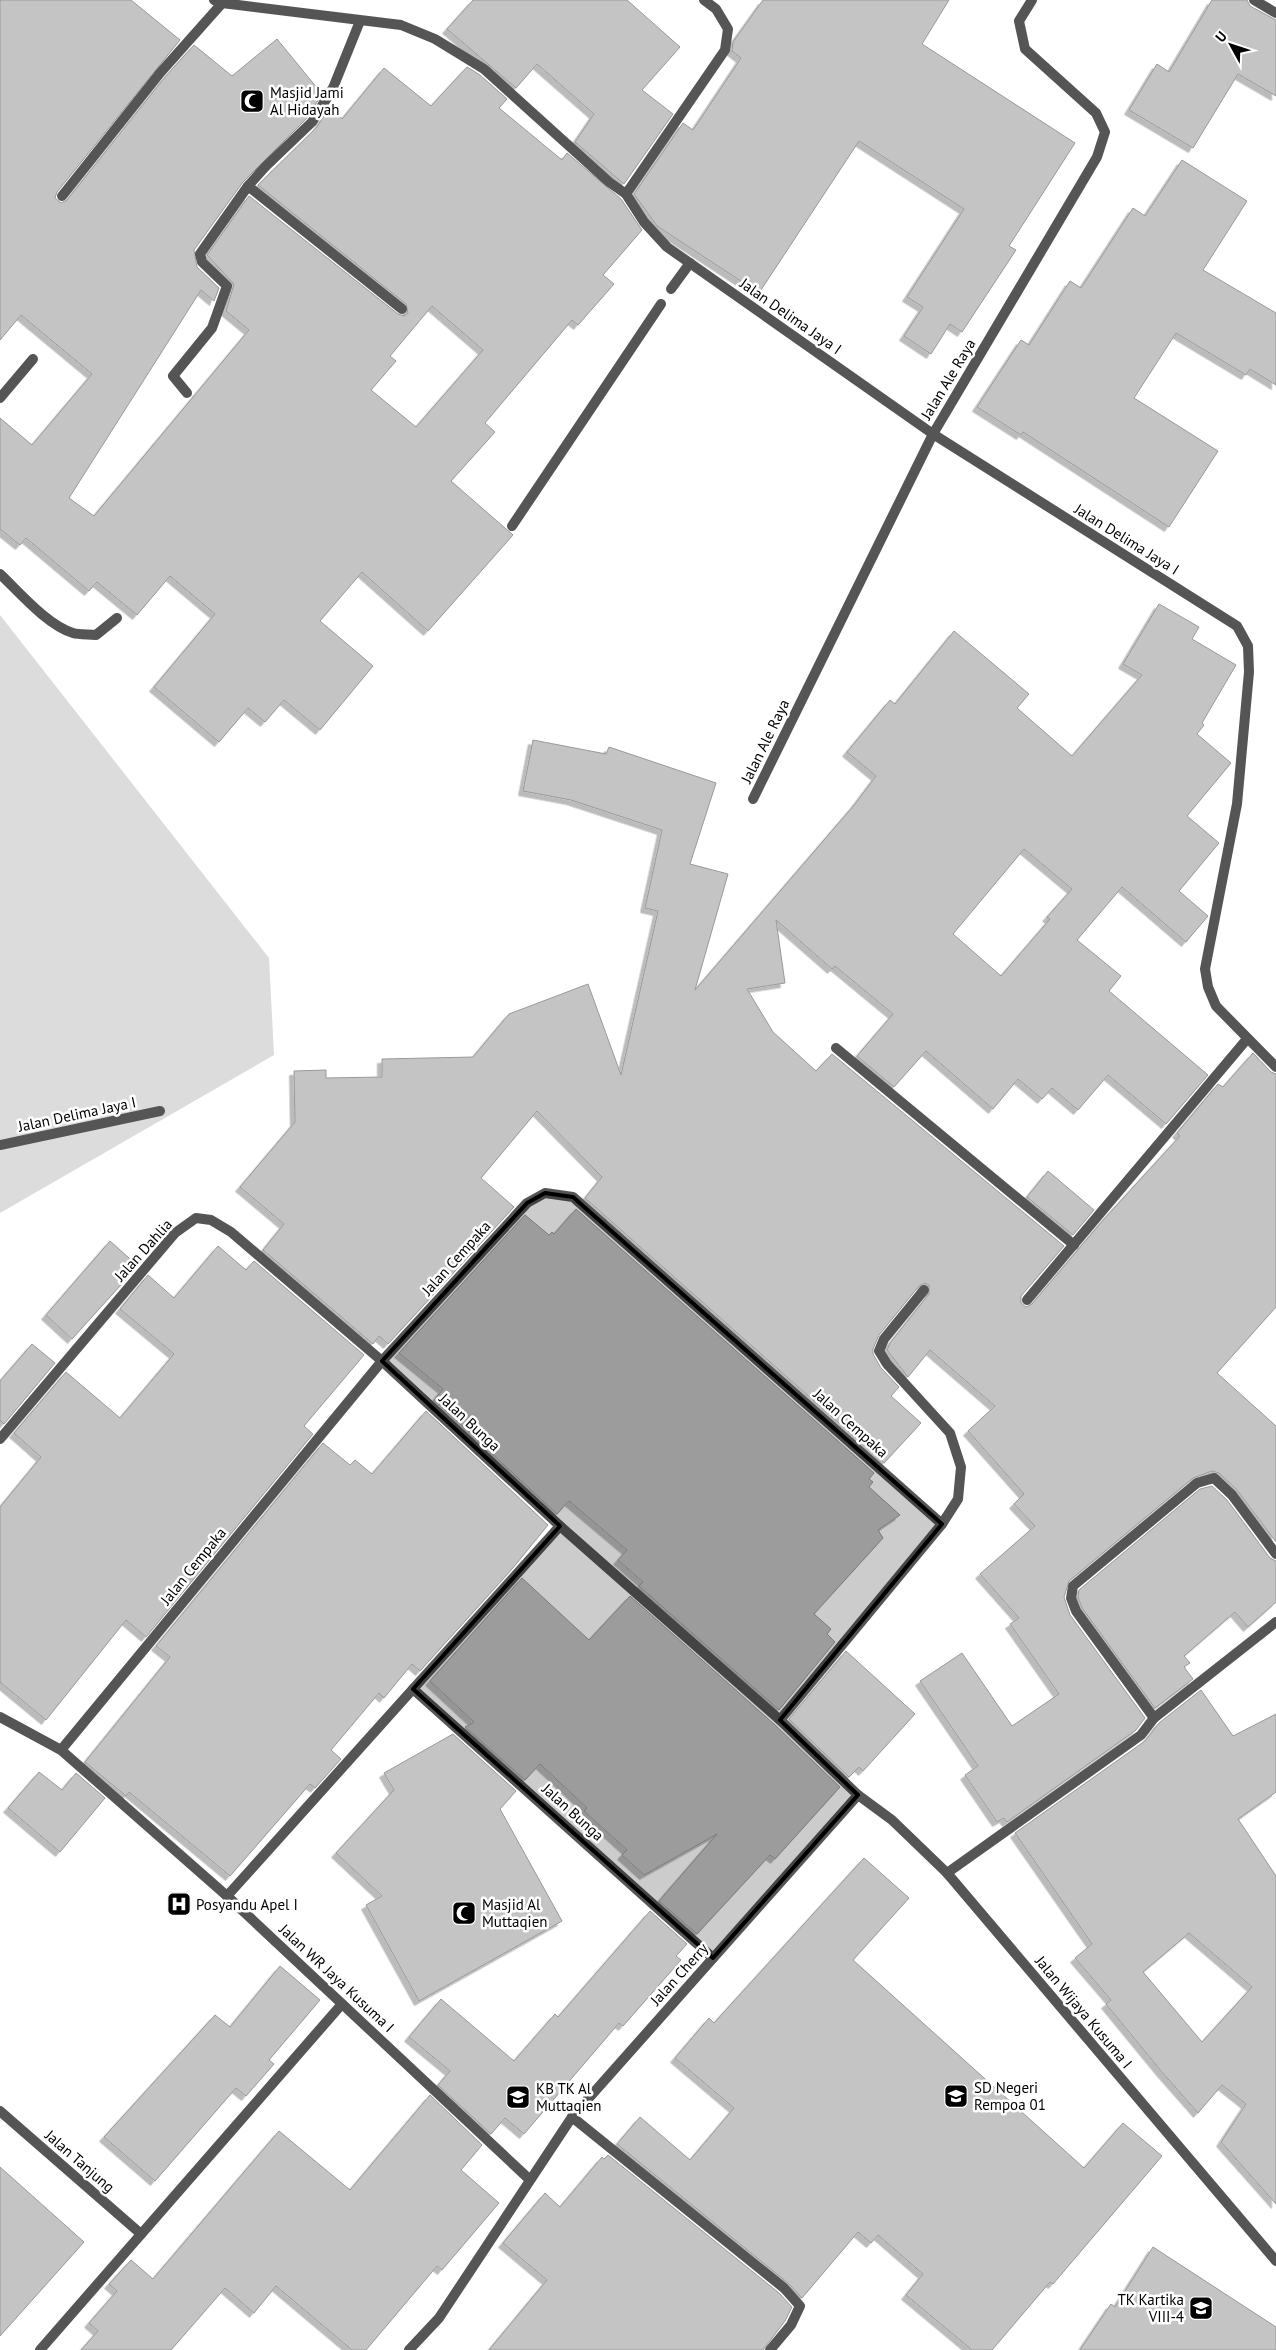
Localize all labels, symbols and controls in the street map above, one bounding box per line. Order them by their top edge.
north arrow [1206,20,1256,70]
text: U [1211,27,1231,46]
place label: Masjid Jami Al Hidayah [270,83,344,119]
mosque icon: Masjid Jami Al Hidayah [239,88,265,114]
street label: Jalan Delima Jaya I [736,273,846,358]
street label: Jalan Ale Raya [916,335,980,424]
street label: Jalan Delima Jaya I [1070,499,1183,579]
street label: Jalan Ale Raya [736,696,793,787]
street label: Jalan Delima Jaya I [15,1092,138,1136]
street label: Jalan Dahlia [109,1215,176,1286]
street label: Jalan Cempaka [417,1217,494,1300]
street label: Jalan Cempaka [809,1384,892,1461]
street label: Jalan Bunga [435,1388,504,1455]
street label: Jalan Cempaka [155,1524,230,1609]
street label: Jalan Bunga [538,1779,608,1845]
hospital icon: Posyandu Apel I [166,1891,192,1917]
place label: Posyandu Apel I [196,1895,298,1914]
place label: Masjid Al Muttaqien [482,1895,547,1931]
mosque icon: Masjid Al Muttaqien [451,1900,477,1926]
street label: Jalan WR Jaya Kusuma I [275,1919,398,2036]
street label: Jalan Cherry [645,1939,712,2010]
street label: Jalan Wijaya Kusuma I [1031,1951,1137,2072]
place label: SD Negeri Rempoa 01 [974,2078,1046,2114]
place label: KB TK Al Muttaqien [536,2079,601,2115]
school or university icon: SD Negeri Rempoa 01 [943,2083,969,2109]
school or university icon: KB TK Al Muttaqien [505,2084,531,2110]
street label: Jalan Tanjung [41,2125,119,2196]
place label: TK Kartika VIII-4 [1118,2290,1184,2326]
school or university icon: TK Kartika VIII-4 [1188,2295,1214,2321]

